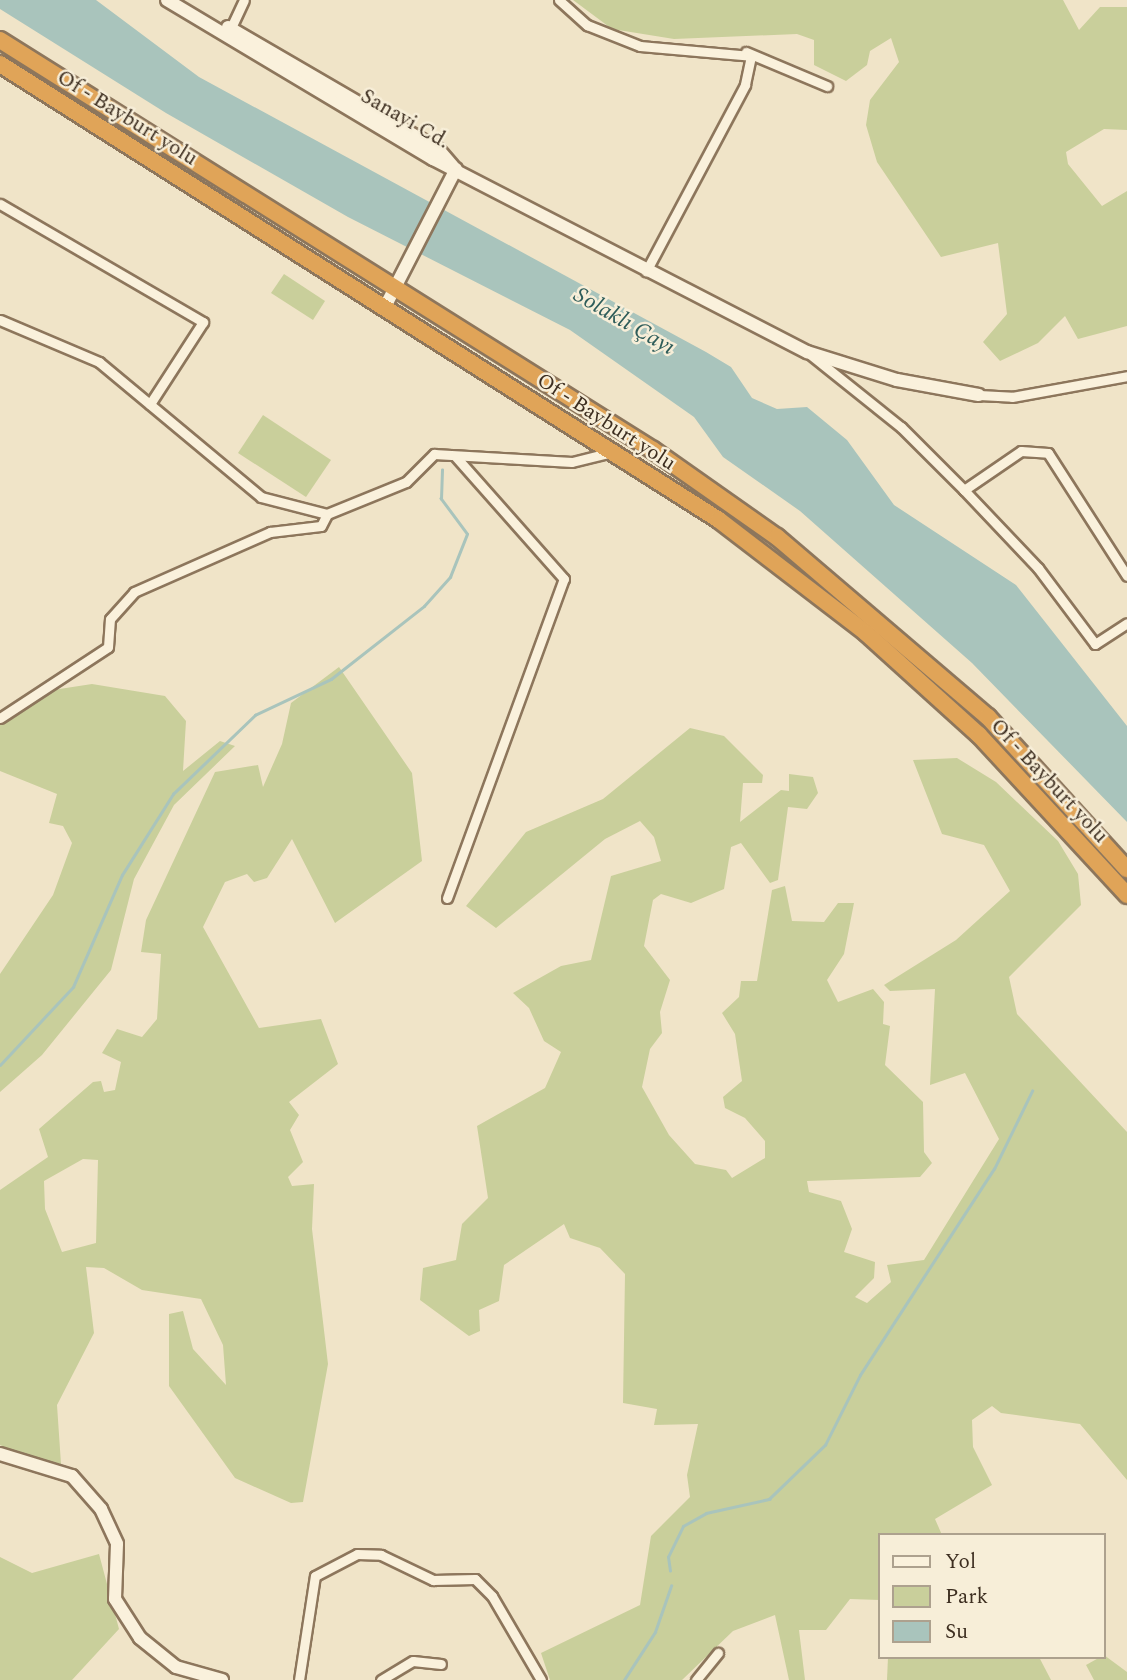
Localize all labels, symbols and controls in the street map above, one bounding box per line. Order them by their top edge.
street label: Of - Bayburt yolu [52,65,202,171]
street label: Sanayi Cd. [356,84,454,154]
water label: Solaklı Çayı [568,282,680,362]
street label: Of - Bayburt yolu [532,368,680,476]
street label: Of - Bayburt yolu [985,714,1113,848]
legend [878,1533,1106,1659]
text: Yol [945,1546,976,1578]
text: Park [945,1581,988,1613]
text: Su [945,1616,968,1648]

